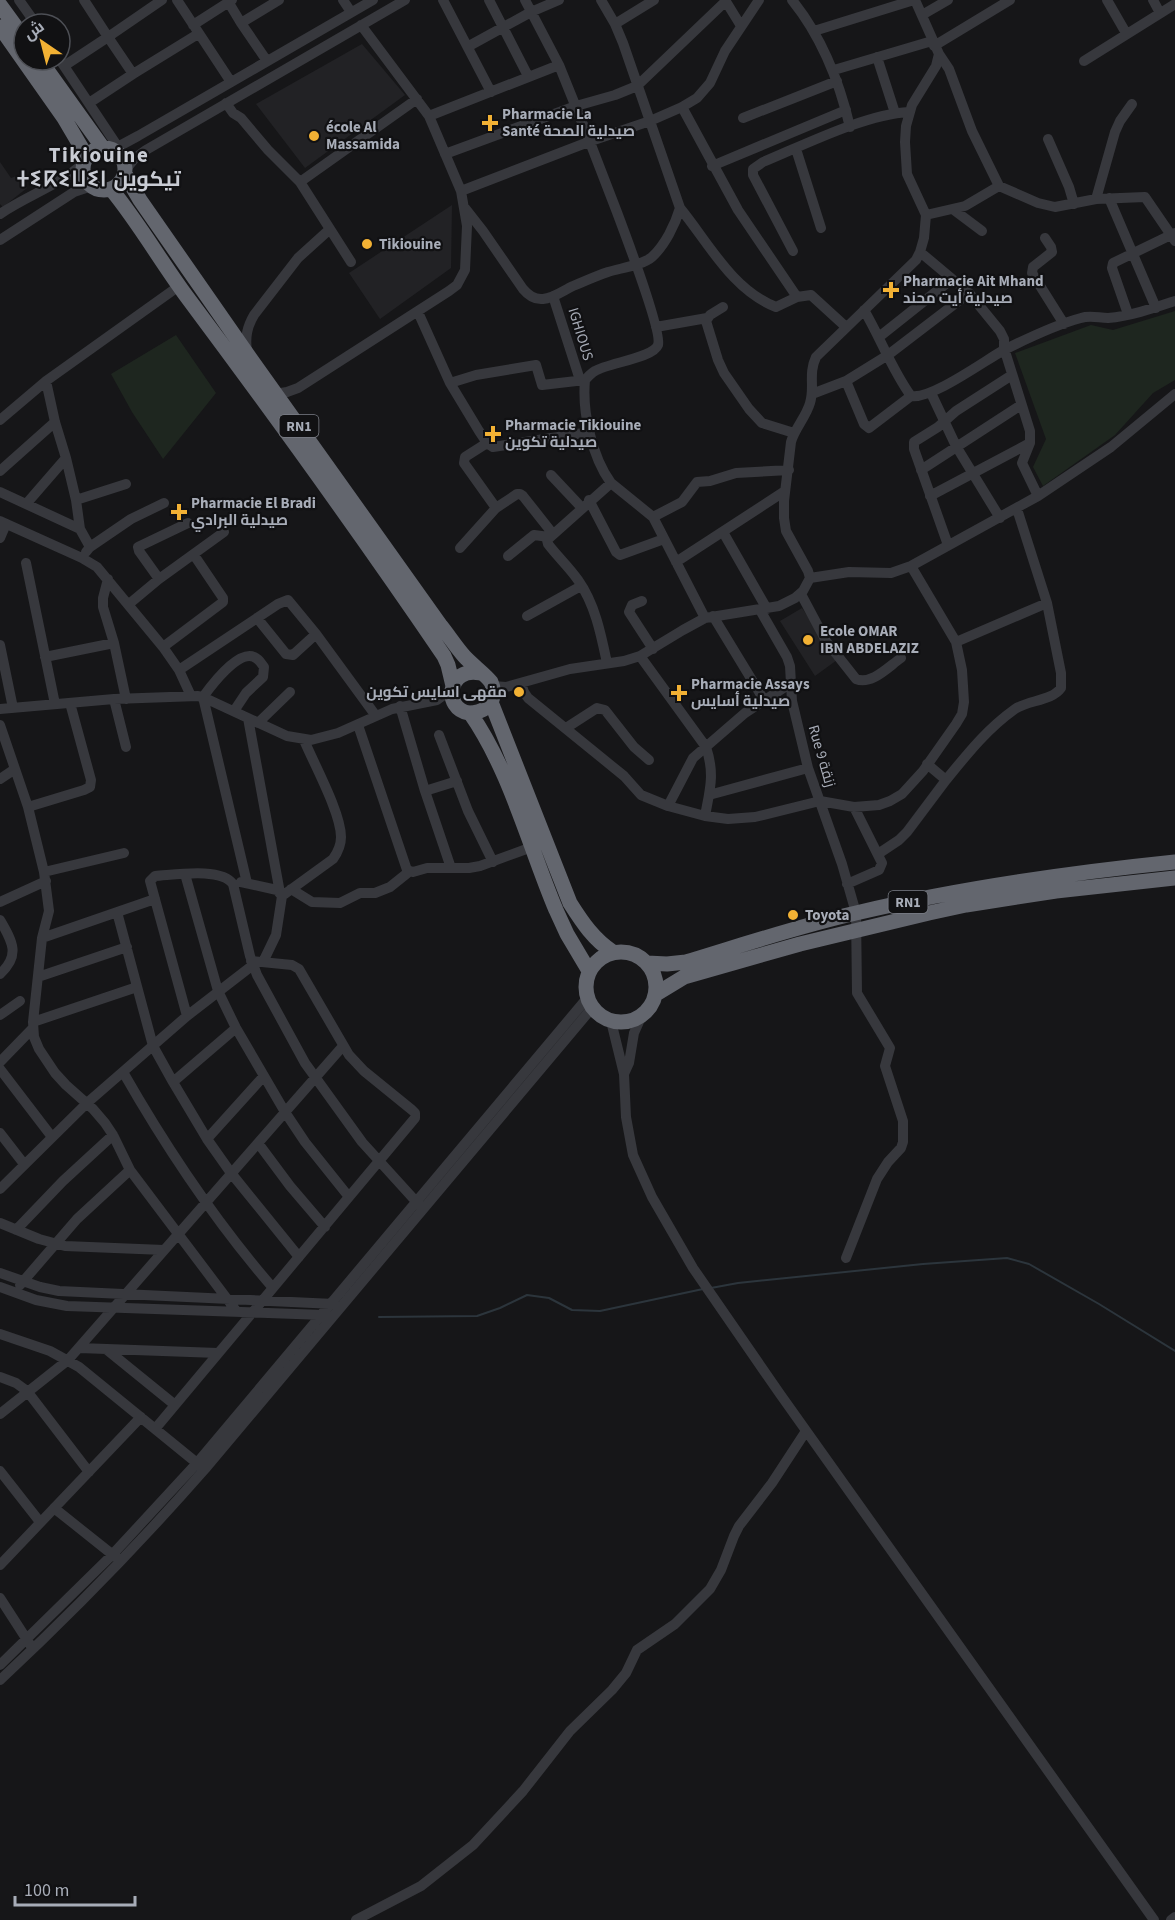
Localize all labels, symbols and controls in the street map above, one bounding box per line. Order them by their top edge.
north arrow [12,12,72,72]
text: ش [19,16,49,45]
place label: Pharmacie La Santé صيدلية الصحة [502,104,635,142]
marker: Pharmacie La Santé صيدلية الصحة [483,116,497,130]
place label: école Al Massamida [326,117,400,155]
marker: école Al Massamida [307,129,321,143]
district label: Tikiouine ⵜⵉⴽⵉⵡⵉⵏ تيكوين [17,140,182,194]
place label: Tikiouine [379,234,441,255]
marker: Tikiouine [360,237,374,251]
place label: Pharmacie Ait Mhand صيدلية أيت محند [903,271,1044,309]
marker: Pharmacie Ait Mhand صيدلية أيت محند [884,283,898,297]
street label: IGHIOUS [563,305,599,363]
road number: RN1 [280,415,318,437]
place label: Pharmacie Tikiouine صيدلية تكوين [505,415,641,453]
marker: Pharmacie Tikiouine صيدلية تكوين [486,427,500,441]
place label: Pharmacie El Bradi صيدلية البرادي [191,493,316,532]
marker: Pharmacie El Bradi صيدلية البرادي [172,505,186,519]
place label: Ecole OMAR IBN ABDELAZIZ [820,621,919,659]
marker: Ecole OMAR IBN ABDELAZIZ [801,633,815,647]
place label: Pharmacie Assays صيدلية أسايس [691,674,810,712]
place label: مقهى اسايس تكوين [366,682,507,703]
marker: مقهى اسايس تكوين [512,685,526,699]
marker: Pharmacie Assays صيدلية أسايس [672,686,686,700]
street label: Rue 9 زنقة [803,723,840,790]
road number: RN1 [888,891,928,913]
place label: Toyota [805,905,849,926]
marker: Toyota [786,908,800,922]
scale bar [15,1869,135,1907]
text: 100 m [24,1878,69,1903]

